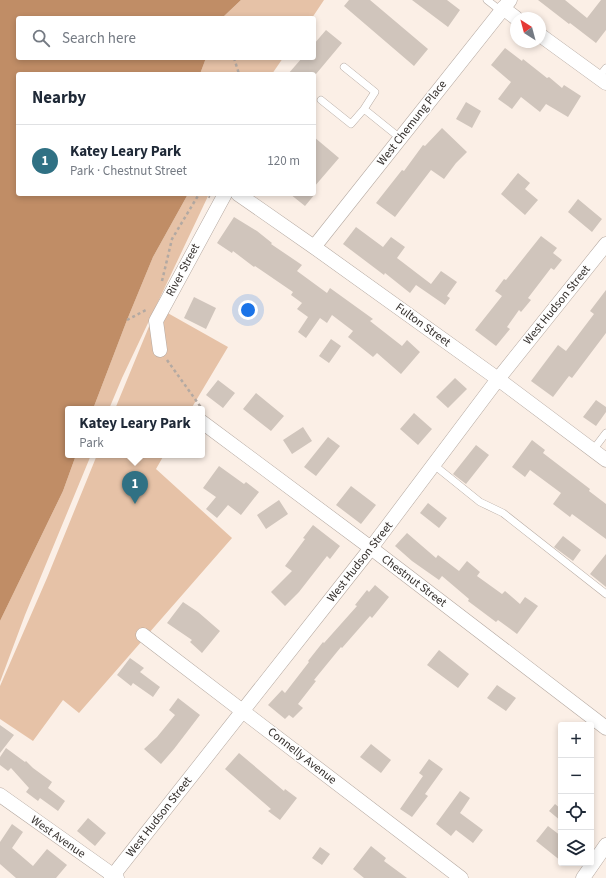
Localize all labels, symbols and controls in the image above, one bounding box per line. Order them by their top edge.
north arrow [510,12,546,48]
search box [16,16,316,60]
icon: search [30,27,52,49]
text: Search here [62,28,136,49]
street label: West Chemung Place [373,77,451,169]
text: Nearby [32,86,86,110]
text: Katey Leary Park [70,141,181,162]
text: 1 [42,152,48,170]
text: 120 m [267,152,300,170]
text: Park · Chestnut Street [70,162,187,180]
street label: River Street [162,240,204,300]
street label: West Hudson Street [519,261,595,349]
street label: Fulton Street [392,299,454,351]
your location [238,300,258,320]
popup [65,406,205,458]
text: Katey Leary Park [79,413,191,434]
text: Park [79,434,104,452]
pin: 1 [122,471,148,504]
street label: West Hudson Street [323,518,397,606]
street label: Chestnut Street [378,551,450,611]
map controls [558,722,594,866]
button: + [558,722,594,758]
street label: Connelly Avenue [264,724,340,788]
button: − [558,758,594,794]
street label: West Hudson Street [122,773,196,861]
button: locate [558,794,594,830]
street label: West Avenue [27,812,89,862]
button: layers [558,830,594,866]

